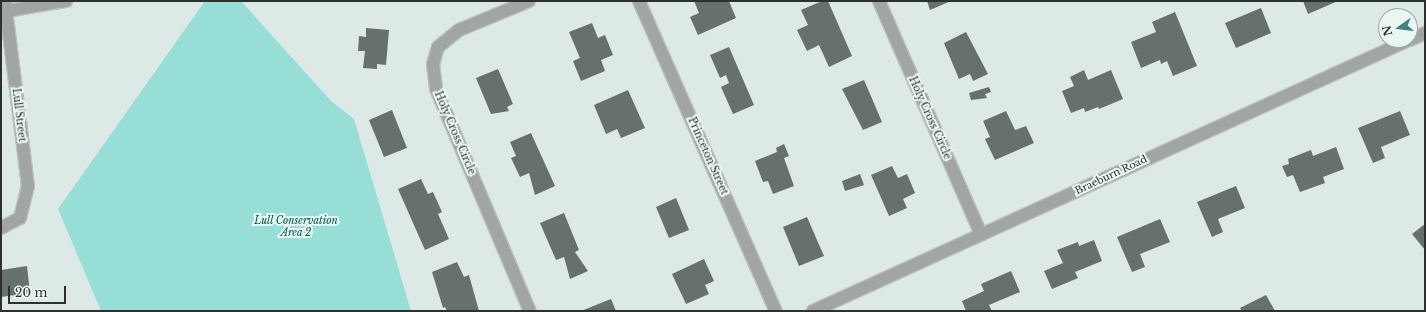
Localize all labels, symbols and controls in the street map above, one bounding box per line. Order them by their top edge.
north arrow [1378,8,1418,48]
text: N [1379,24,1395,37]
street label: Holy Cross Circle [906,75,954,161]
street label: Lull Street [10,88,28,142]
street label: Holy Cross Circle [432,89,478,177]
street label: Princeton Street [686,116,730,196]
street label: Braeburn Road [1073,153,1149,197]
park label: Lull Conservation Area 2 [254,214,338,238]
scale bar [10,278,68,304]
text: 20 m [15,285,47,300]

